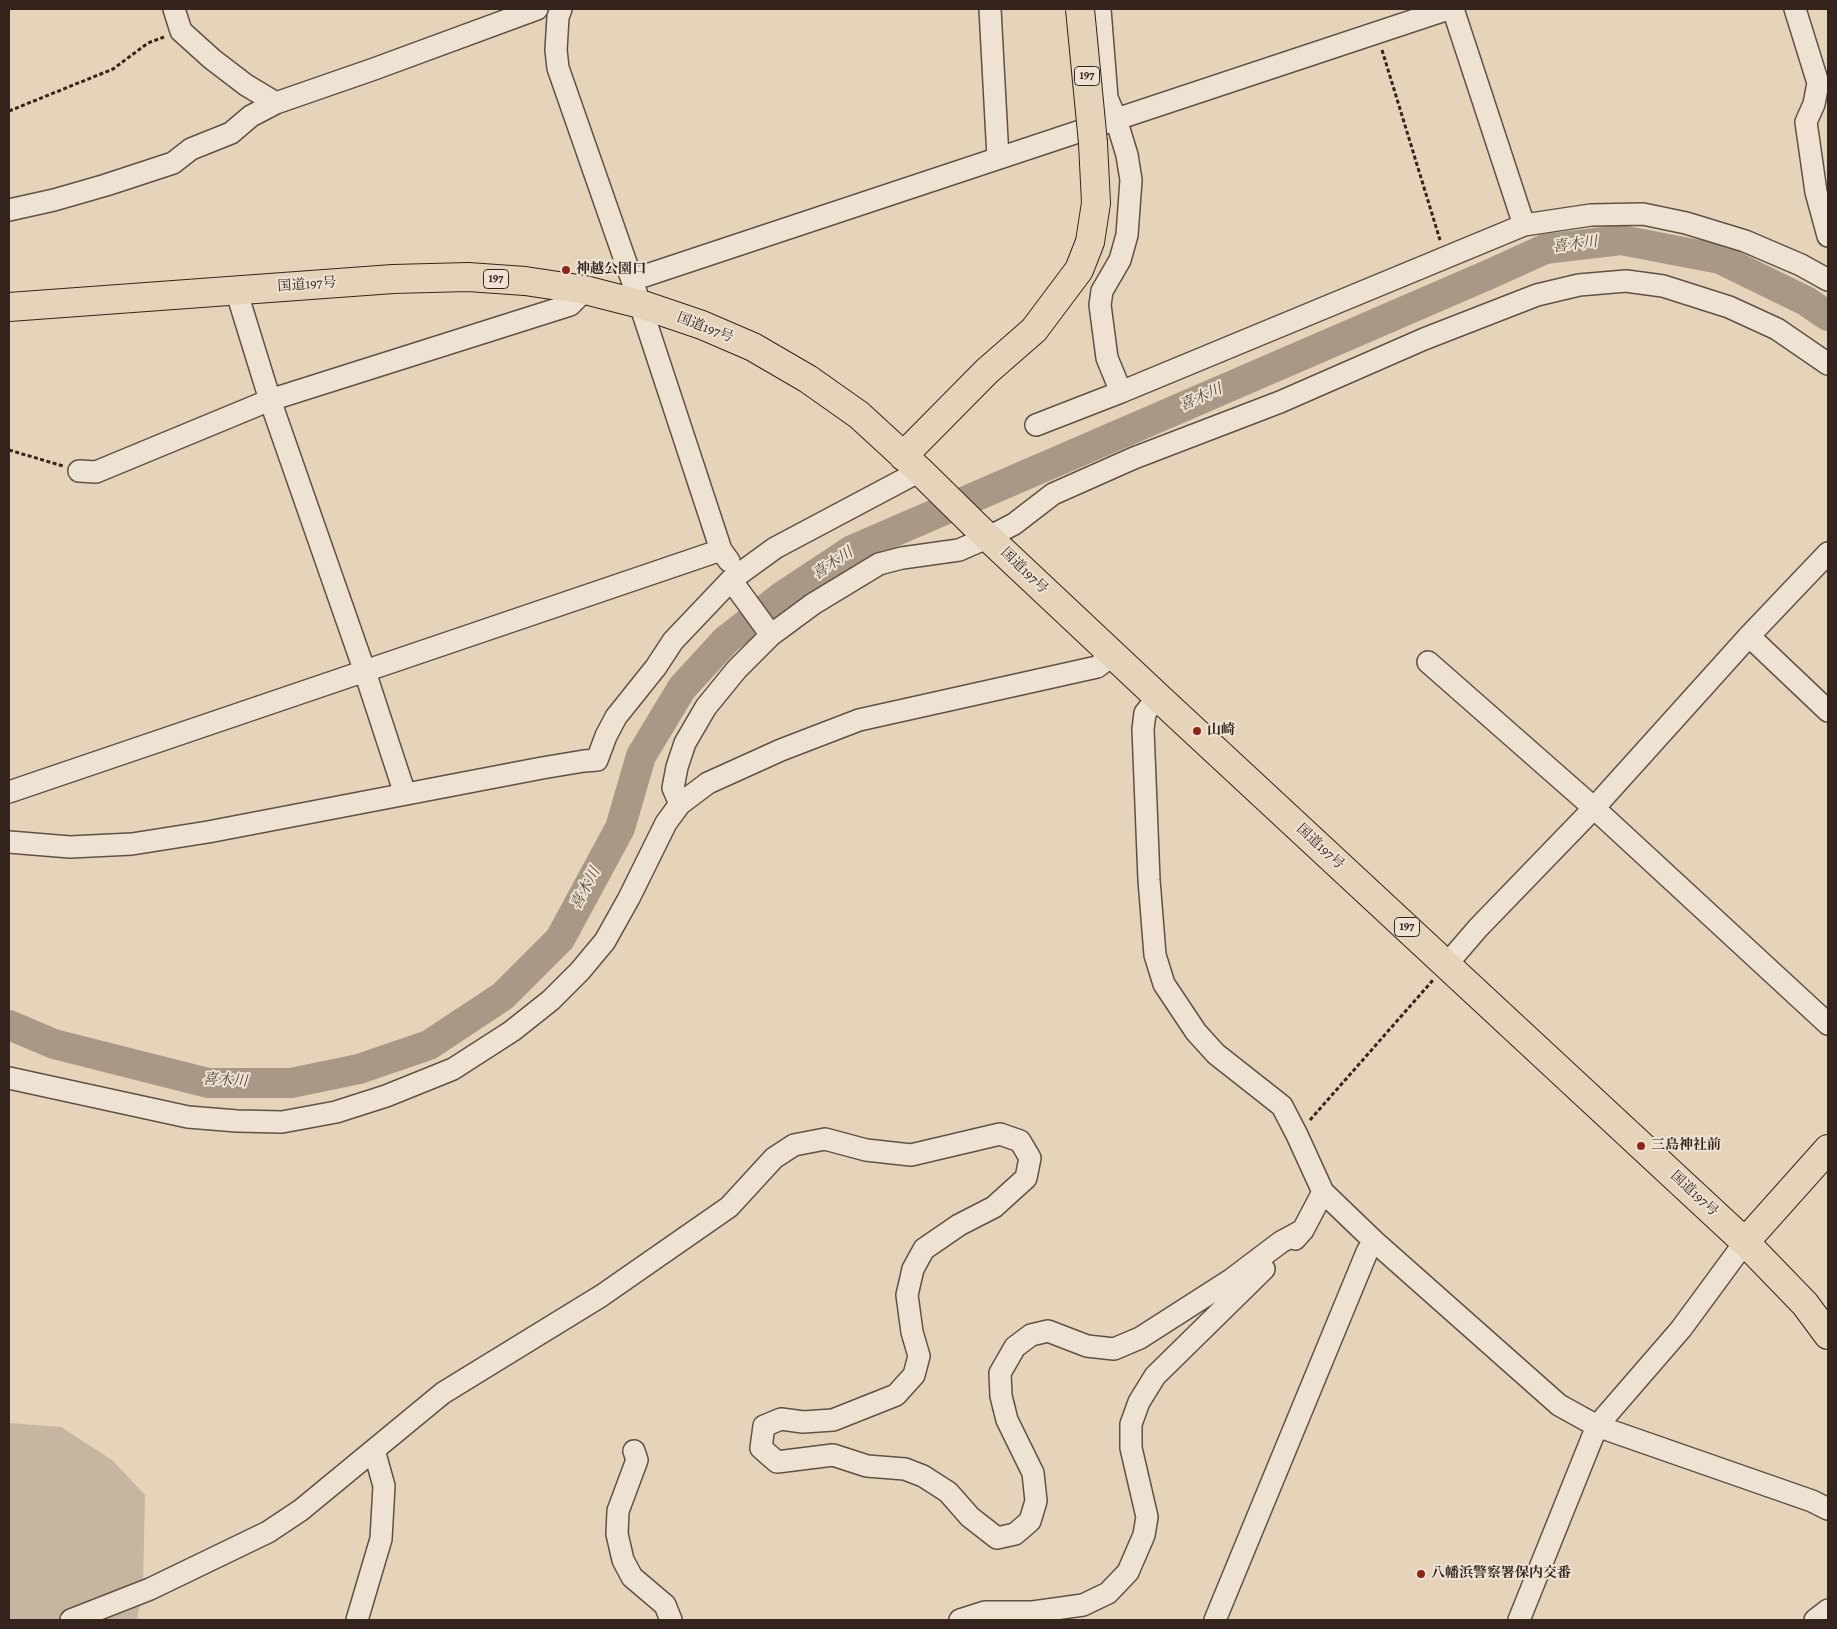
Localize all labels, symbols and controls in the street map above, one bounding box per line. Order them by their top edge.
road number: 197 [1074,66,1100,85]
water label: 喜木川 [1552,233,1598,257]
place label: 神越公園口 [576,262,646,278]
marker: 神越公園口 [560,264,572,276]
road number: 197 [484,270,508,288]
street label: 国道197号 [277,275,337,295]
street label: 国道197号 [674,310,736,346]
water label: 喜木川 [1177,381,1225,415]
water label: 喜木川 [809,544,857,584]
street label: 国道197号 [997,544,1051,598]
place label: 山崎 [1207,723,1235,739]
marker: 山崎 [1191,725,1203,737]
street label: 国道197号 [1293,821,1347,873]
water label: 喜木川 [567,865,605,913]
road number: 197 [1394,918,1420,936]
water label: 喜木川 [202,1071,248,1091]
place label: 三島神社前 [1651,1138,1721,1154]
marker: 三島神社前 [1635,1140,1647,1152]
street label: 国道197号 [1667,1168,1721,1220]
place label: 八幡浜警察署保内交番 [1431,1566,1571,1582]
marker: 八幡浜警察署保内交番 [1415,1568,1427,1580]

